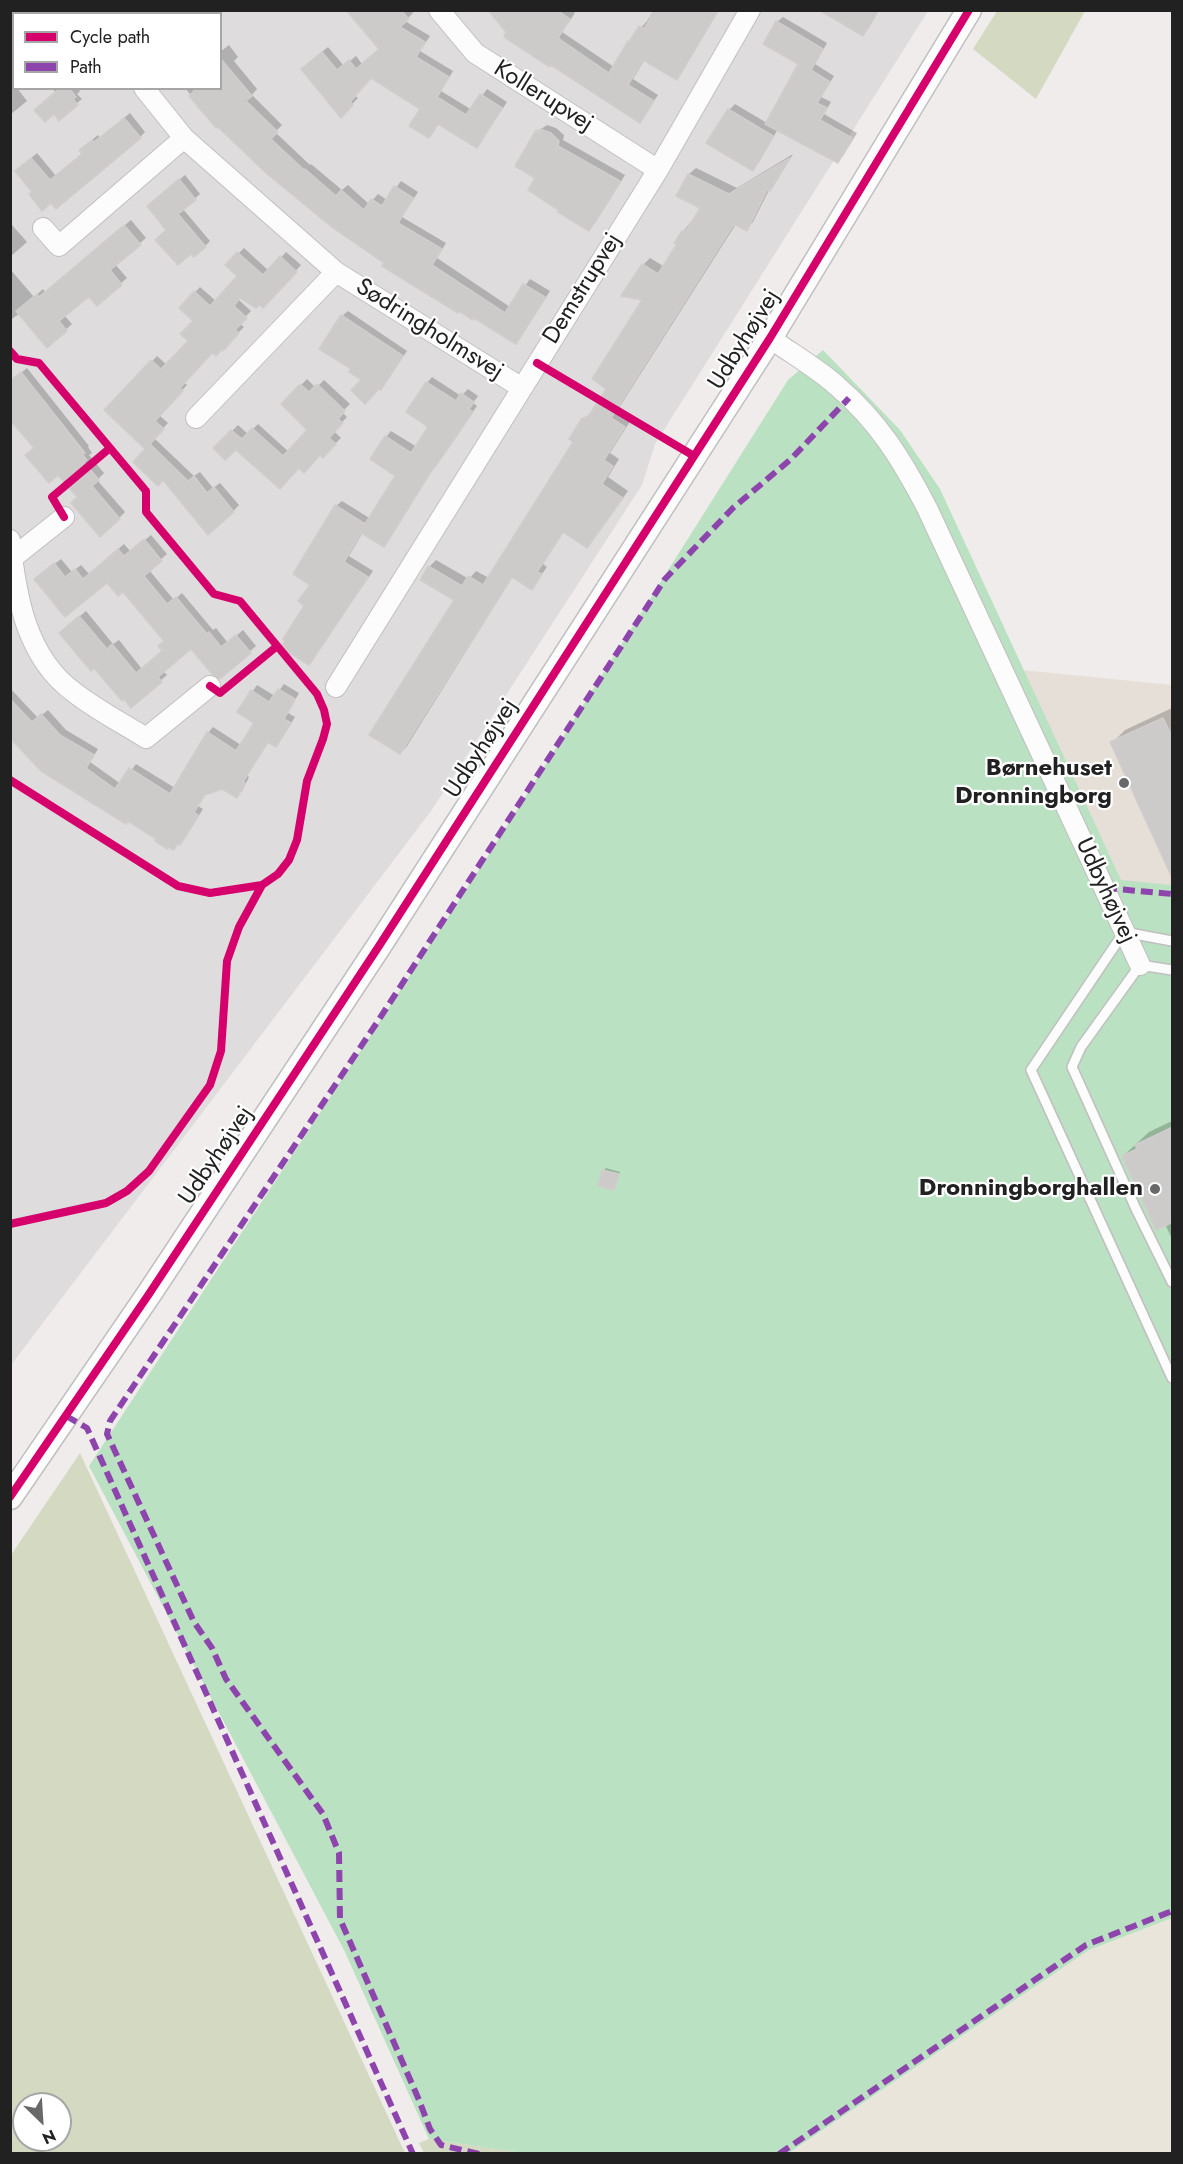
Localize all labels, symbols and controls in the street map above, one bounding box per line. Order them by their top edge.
legend [12,12,222,90]
text: Cycle path [70,24,150,50]
text: Path [70,54,102,80]
street label: Kollerupvej [488,55,598,139]
street label: Demstrupvej [538,228,628,350]
street label: Sødringholmsvej [350,273,508,387]
street label: Udbyhøjvej [703,285,787,395]
street label: Udbyhøjvej [439,694,525,804]
place label: Børnehuset Dronningborg [955,755,1112,811]
marker: Børnehuset Dronningborg [1117,776,1131,790]
street label: Udbyhøjvej [1068,834,1142,948]
street label: Udbyhøjvej [174,1101,260,1211]
place label: Dronningborghallen [919,1175,1143,1203]
marker: Dronningborghallen [1148,1182,1162,1196]
north arrow [12,2092,72,2152]
text: N [38,2124,60,2150]

